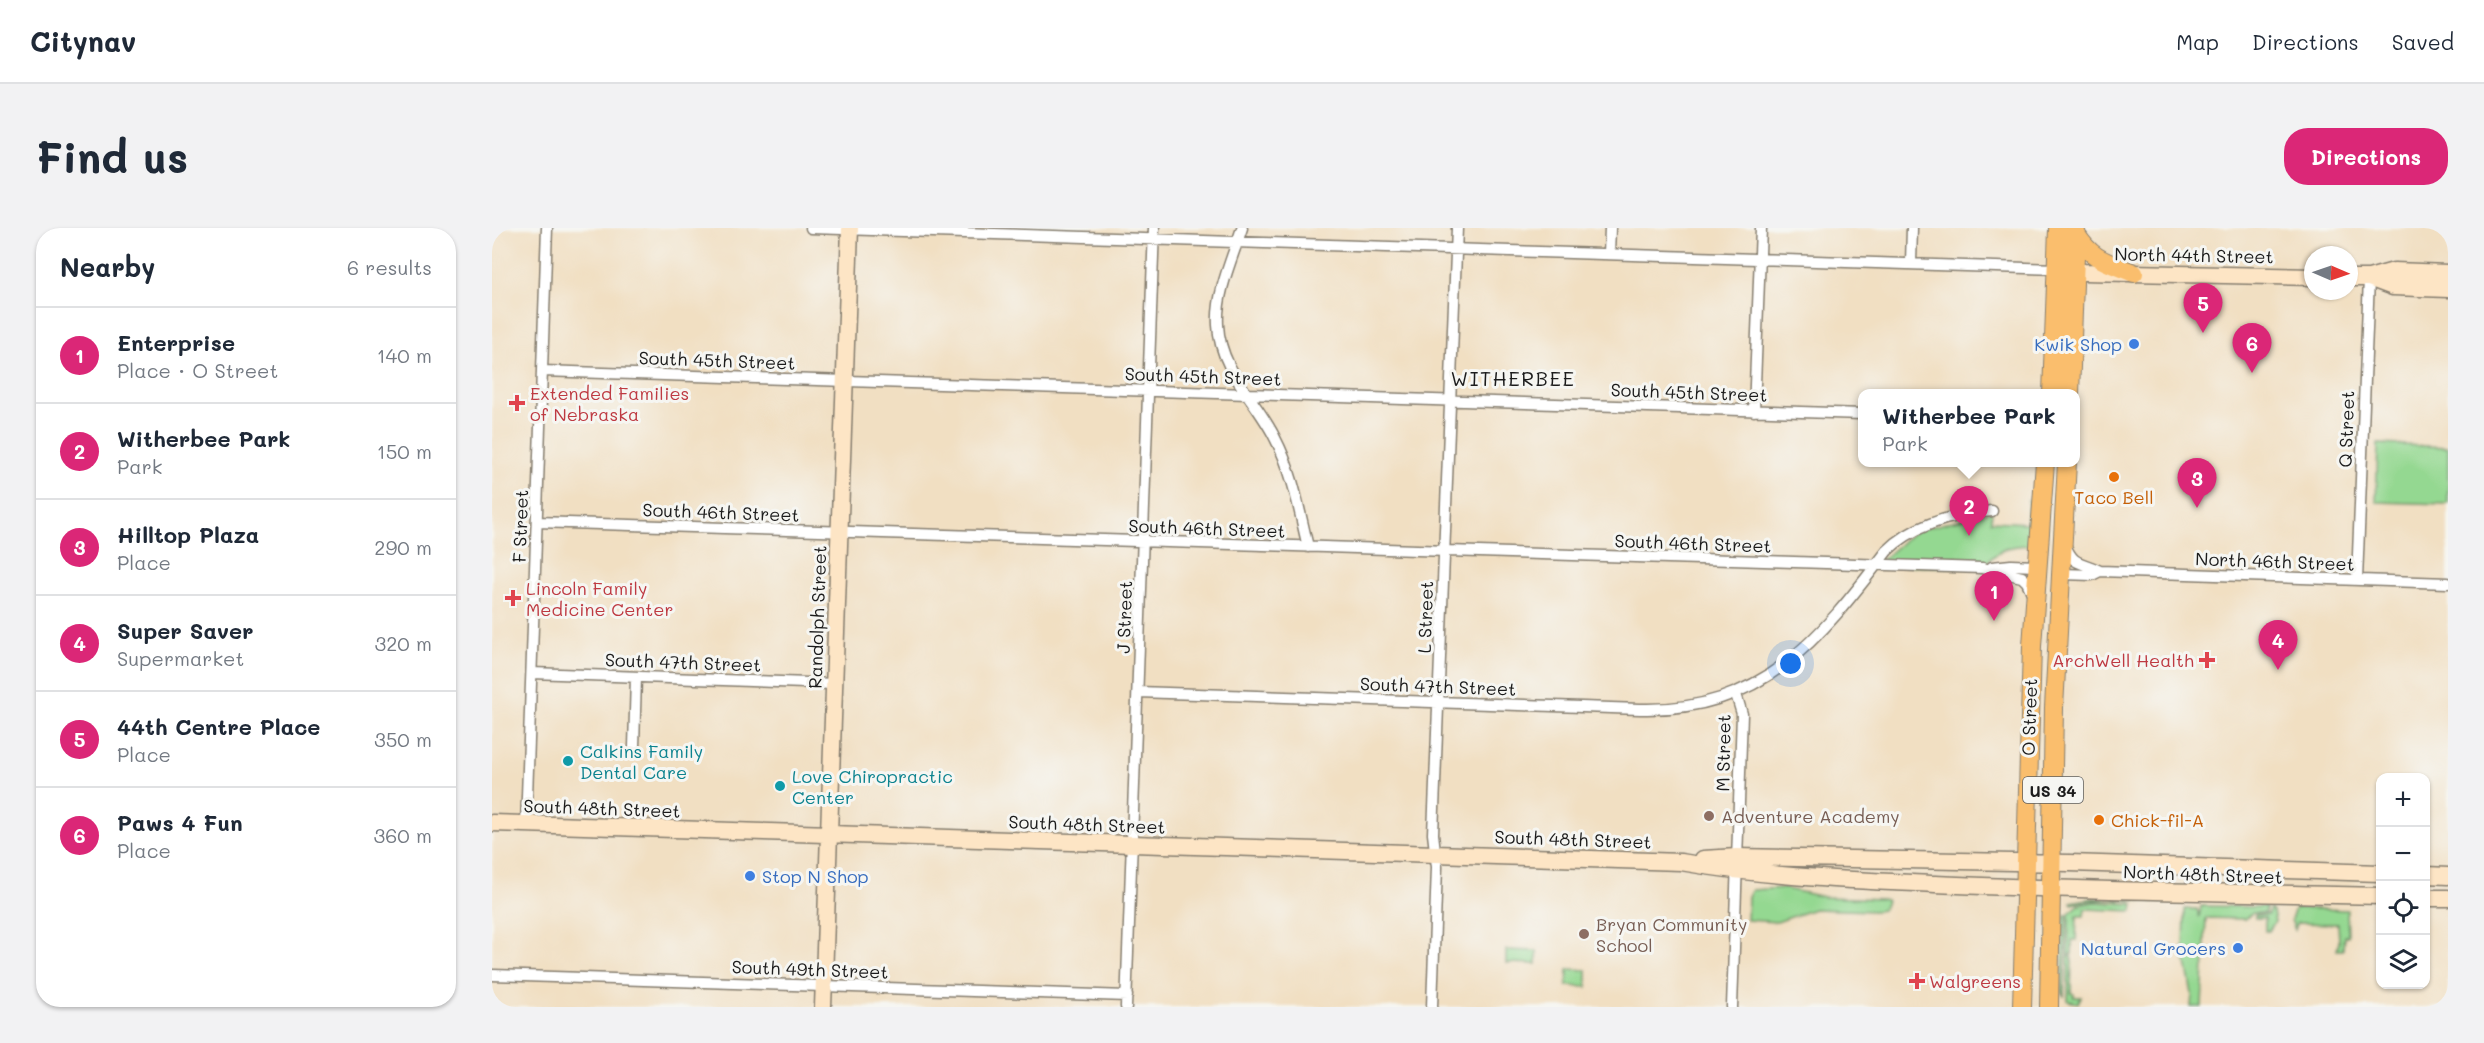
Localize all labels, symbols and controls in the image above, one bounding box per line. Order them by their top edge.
text: Citynav [30,23,136,59]
text: Map [2176,28,2219,55]
text: Directions [2252,28,2359,55]
text: Saved [2392,28,2454,55]
button: Directions [2284,128,2448,185]
text: Find us [36,129,188,184]
street label: North 44th Street [2114,242,2274,268]
north arrow [2304,246,2358,300]
text: Nearby [60,250,155,284]
text: 6 results [347,254,432,280]
pin: 5 [2184,284,2222,333]
pin: 6 [2232,324,2272,373]
text: Enterprise [117,328,235,357]
place label: Kwik Shop [2034,332,2122,356]
marker: Kwik Shop [2127,337,2141,351]
text: 1 [75,342,84,368]
text: 140 m [377,342,432,368]
street label: South 45th Street [638,345,796,375]
text: Place · O Street [117,357,278,383]
street label: South 45th Street [1124,361,1282,391]
district label: WITHERBEE [1451,365,1575,391]
street label: South 45th Street [1610,377,1768,407]
place label: Extended Families of Nebraska [530,381,689,426]
popup [1858,389,2080,467]
street label: Q Street [2333,390,2359,468]
marker: Extended Families of Nebraska [508,394,526,412]
text: Witherbee Park [1882,401,2056,430]
text: Witherbee Park [117,424,290,453]
text: Park [1882,430,1928,456]
text: 2 [74,438,85,464]
text: 150 m [377,438,432,464]
text: Park [117,453,162,479]
pin: 3 [2178,458,2216,508]
marker: Taco Bell [2107,470,2121,484]
place label: Taco Bell [2074,485,2154,509]
pin: 2 [1950,486,1988,536]
street label: F Street [507,489,533,563]
street label: South 46th Street [642,497,800,527]
street label: South 46th Street [1128,513,1286,543]
text: Hilltop Plaza [117,520,259,549]
street label: South 46th Street [1614,528,1772,558]
text: 3 [74,534,86,560]
text: 290 m [374,534,432,560]
street label: Randolph Street [803,545,831,689]
street label: North 46th Street [2195,546,2355,576]
text: Place [117,549,171,575]
pin: 1 [1974,572,2014,621]
place label: Lincoln Family Medicine Center [526,576,673,621]
street label: J Street [1111,580,1137,654]
street label: L Street [1412,580,1438,654]
marker: Lincoln Family Medicine Center [504,589,522,607]
text: Super Saver [117,616,254,645]
pin: 4 [2258,620,2298,670]
text: 4 [73,630,86,656]
text: 320 m [374,630,432,656]
text: Supermarket [117,645,244,671]
street label: South 47th Street [605,647,761,677]
place label: ArchWell Health [2052,648,2194,672]
your location [1776,649,1805,678]
marker: ArchWell Health [2198,651,2216,669]
street label: South 47th Street [1360,671,1516,701]
street label: O Street [2016,678,2042,756]
text: 44th Centre Place [117,712,320,741]
street label: M Street [1710,714,1736,792]
text: 5 [74,726,85,752]
text: 350 m [374,726,432,752]
place label: Calkins Family Dental Care [580,739,703,784]
text: Place [117,741,171,767]
marker: Calkins Family Dental Care [561,754,575,768]
place label: Love Chiropractic Center [792,764,953,809]
map controls [2376,773,2430,989]
button: + [2376,773,2430,827]
road number: US 34 [2023,777,2083,803]
marker: Love Chiropractic Center [773,779,787,793]
street label: South 48th Street [523,793,681,823]
place label: Adventure Academy [1721,804,1900,828]
text: Paws 4 Fun [117,808,243,837]
place label: Chick-fil-A [2111,808,2204,832]
street label: South 48th Street [1008,809,1166,839]
marker: Adventure Academy [1702,809,1716,823]
marker: Chick-fil-A [2092,813,2106,827]
text: 6 [73,822,86,848]
text: 360 m [374,822,432,848]
street label: South 48th Street [1494,824,1652,854]
button: − [2376,827,2430,881]
text: Place [117,837,171,863]
street label: North 48th Street [2123,859,2283,889]
place label: Stop N Shop [762,864,869,888]
marker: Stop N Shop [743,869,757,883]
button: locate [2376,881,2430,935]
place label: Bryan Community School [1596,912,1747,957]
marker: Bryan Community School [1577,927,1591,941]
button: layers [2376,935,2430,989]
place label: Natural Grocers [2081,936,2226,960]
marker: Natural Grocers [2231,941,2245,955]
street label: South 49th Street [731,954,889,984]
place label: Walgreens [1929,969,2021,993]
marker: Walgreens [1910,974,1924,988]

